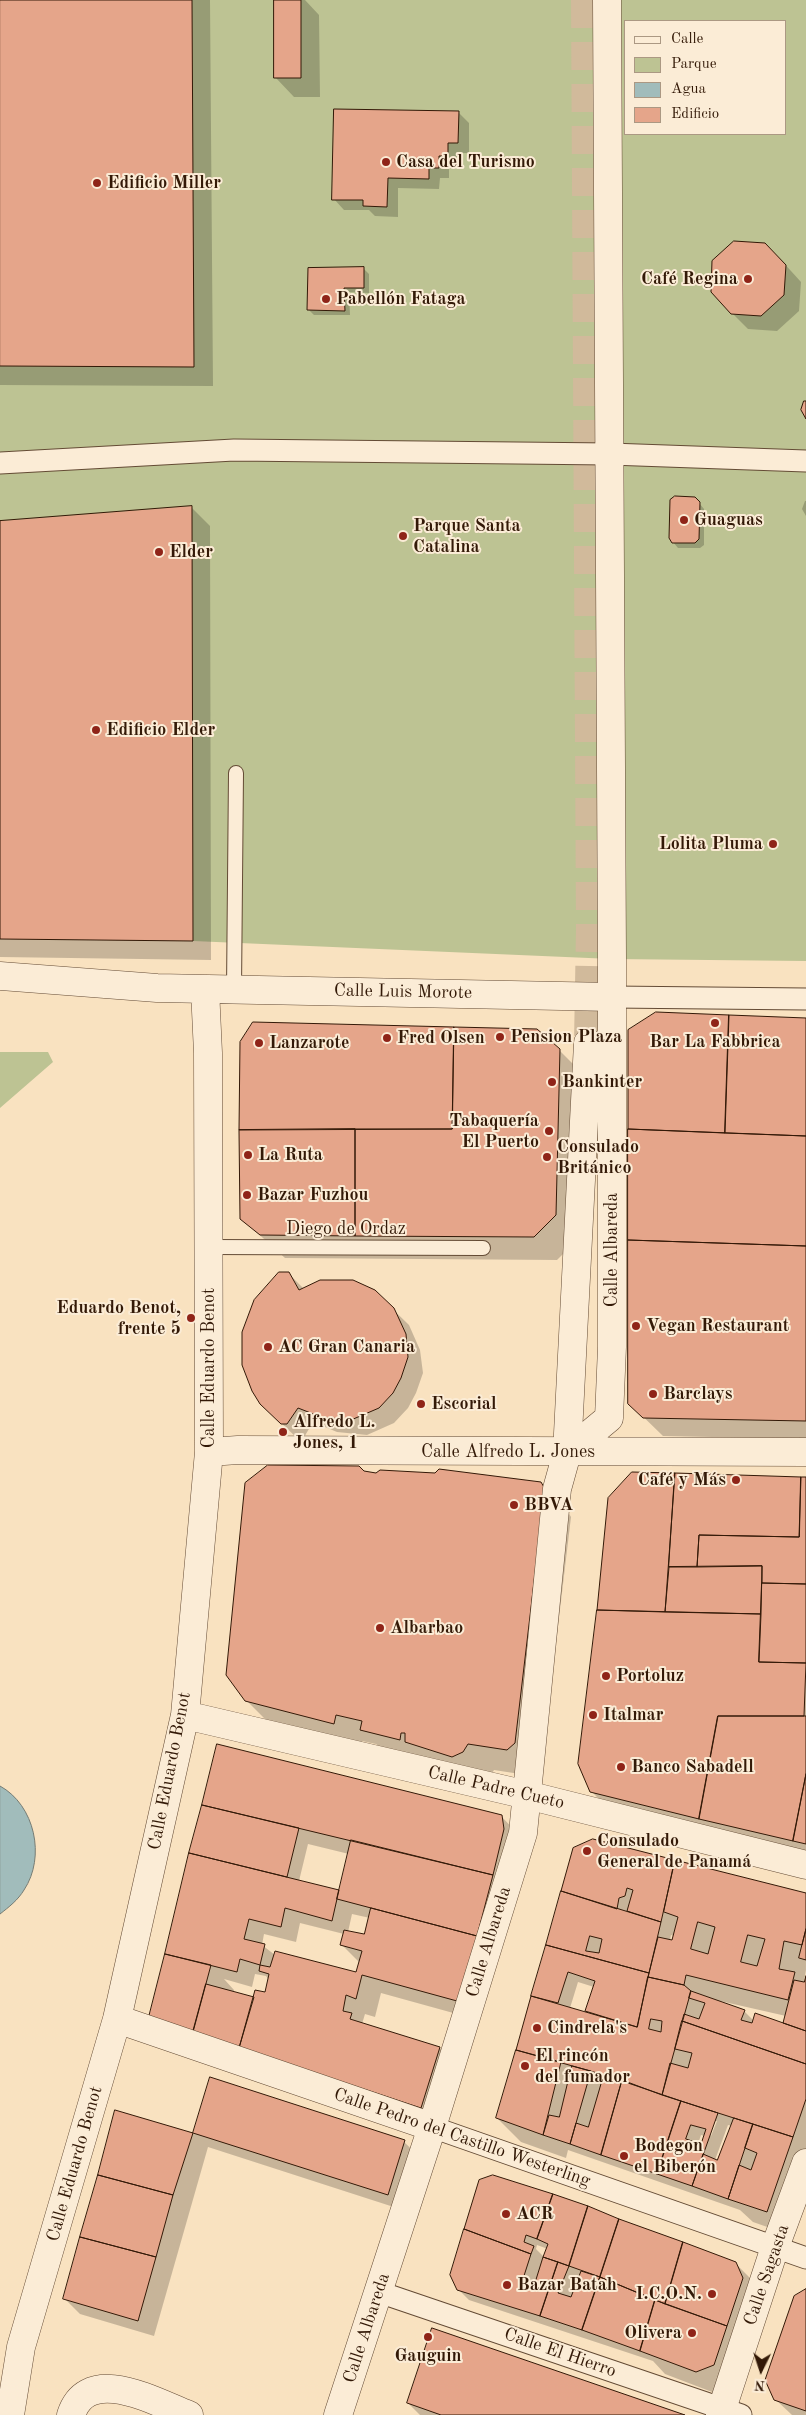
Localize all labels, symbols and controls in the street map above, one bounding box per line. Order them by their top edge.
legend [624,20,786,135]
text: Calle [671,32,703,47]
text: Parque [671,57,717,72]
text: Agua [671,82,706,97]
text: Edificio [671,107,719,122]
place label: Casa del Turismo [396,151,535,173]
marker: Casa del Turismo [380,156,392,168]
place label: Edificio Miller [107,172,221,194]
marker: Edificio Miller [91,177,103,189]
place label: Café Regina [641,268,738,290]
marker: Café Regina [742,273,754,285]
place label: Pabellón Fataga [336,288,466,310]
marker: Pabellón Fataga [320,293,332,305]
place label: Guaguas [694,509,763,531]
marker: Guaguas [678,514,690,526]
place label: Parque Santa Catalina [413,515,521,558]
marker: Parque Santa Catalina [397,530,409,542]
place label: Elder [169,541,213,563]
marker: Elder [153,546,165,558]
place label: Edificio Elder [106,719,215,741]
marker: Edificio Elder [90,724,102,736]
place label: Lolita Pluma [659,833,763,855]
marker: Lolita Pluma [767,838,779,850]
street label: Calle Luis Morote [334,980,472,1004]
marker: Bar La Fabbrica [709,1017,721,1029]
place label: Pension Plaza [510,1026,622,1048]
place label: Fred Olsen [397,1027,485,1049]
marker: Pension Plaza [494,1031,506,1043]
place label: Bar La Fabbrica [649,1031,781,1053]
place label: Lanzarote [269,1032,350,1054]
marker: Fred Olsen [381,1032,393,1044]
marker: Lanzarote [253,1037,265,1049]
place label: Bankinter [562,1071,642,1093]
marker: Bankinter [546,1076,558,1088]
place label: Tabaquería El Puerto [449,1110,539,1152]
marker: Tabaquería El Puerto [543,1125,555,1137]
place label: Consulado Británico [557,1136,639,1178]
place label: La Ruta [258,1144,323,1166]
marker: La Ruta [242,1149,254,1161]
marker: Consulado Británico [541,1151,553,1163]
place label: Bazar Fuzhou [257,1184,368,1206]
marker: Bazar Fuzhou [241,1189,253,1201]
street label: Calle Albareda [601,1193,623,1307]
street label: Diego de Ordaz [286,1218,406,1240]
street label: Calle Eduardo Benot [198,1288,220,1448]
place label: Eduardo Benot, frente 5 [56,1297,181,1340]
marker: Eduardo Benot, frente 5 [185,1312,197,1324]
place label: Vegan Restaurant [646,1315,789,1337]
marker: Vegan Restaurant [630,1320,642,1332]
place label: AC Gran Canaria [278,1336,415,1358]
marker: AC Gran Canaria [262,1341,274,1353]
place label: Barclays [663,1383,733,1405]
marker: Barclays [647,1388,659,1400]
place label: Escorial [431,1393,496,1415]
marker: Escorial [415,1398,427,1410]
place label: Alfredo L. Jones, 1 [293,1411,376,1454]
marker: Alfredo L. Jones, 1 [277,1426,289,1438]
street label: Calle Alfredo L. Jones [421,1441,595,1463]
place label: Café y Más [638,1469,726,1491]
marker: Café y Más [730,1474,742,1486]
place label: BBVA [524,1494,573,1516]
marker: BBVA [508,1499,520,1511]
place label: Albarbao [390,1617,463,1639]
marker: Albarbao [374,1622,386,1634]
place label: Portoluz [616,1665,684,1687]
marker: Portoluz [600,1670,612,1682]
street label: Calle Eduardo Benot [144,1690,196,1852]
place label: Italmar [603,1704,664,1726]
marker: Italmar [587,1709,599,1721]
place label: Banco Sabadell [631,1756,754,1778]
marker: Banco Sabadell [615,1761,627,1773]
street label: Calle Padre Cueto [426,1762,566,1814]
place label: Consulado General de Panamá [597,1830,751,1872]
marker: Consulado General de Panamá [581,1845,593,1857]
street label: Calle Albareda [462,1884,516,2000]
place label: Cindrela's [547,2017,627,2039]
marker: Cindrela's [531,2022,543,2034]
place label: El rincón del fumador [535,2045,630,2088]
marker: El rincón del fumador [519,2060,531,2072]
street label: Calle Eduardo Benot [42,2084,108,2244]
street label: Calle Pedro del Castillo Westerling [331,2084,593,2192]
place label: Bodegon el Biberón [634,2135,716,2178]
marker: Bodegon el Biberón [618,2150,630,2162]
place label: ACR [516,2203,554,2225]
marker: ACR [500,2208,512,2220]
street label: Calle Sagasta [740,2222,794,2328]
street label: Calle Albareda [339,2270,395,2386]
place label: Bazar Batah [517,2274,617,2296]
marker: Bazar Batah [501,2279,513,2291]
place label: I.C.O.N. [635,2283,702,2305]
marker: I.C.O.N. [706,2288,718,2300]
place label: Olivera [624,2322,682,2344]
street label: Calle El Hierro [501,2324,619,2382]
marker: Olivera [686,2327,698,2339]
marker: Gauguin [422,2331,434,2343]
place label: Gauguin [394,2345,462,2367]
north arrow [736,2345,786,2395]
text: N [754,2378,766,2392]

